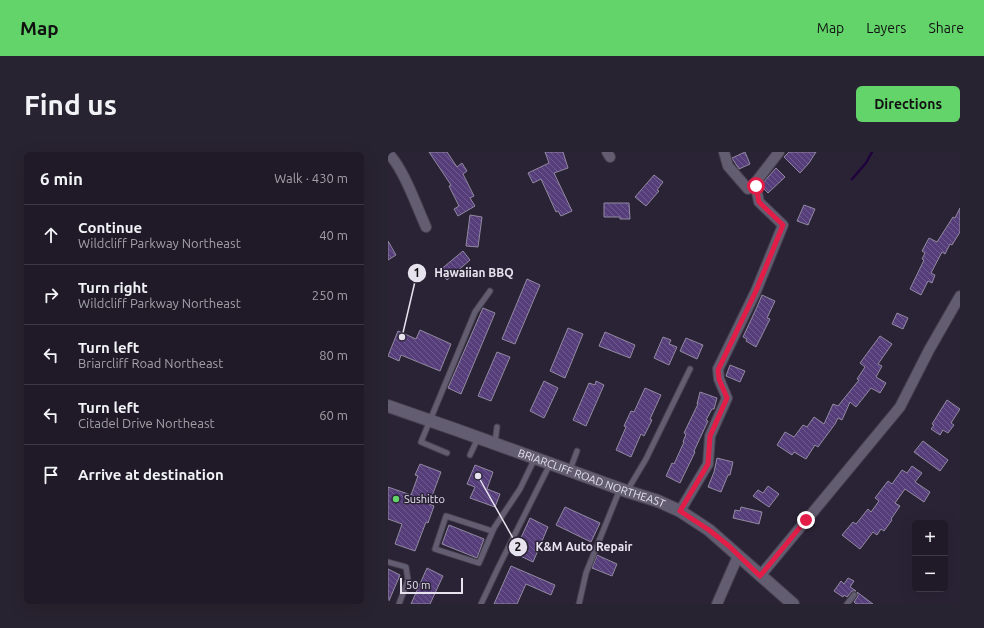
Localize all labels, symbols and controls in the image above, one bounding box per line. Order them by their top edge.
text: Map [20,17,59,39]
text: Map [817,20,844,36]
text: Layers [866,20,906,36]
text: Share [928,20,964,36]
button: Directions [856,86,960,122]
text: Find us [24,89,117,120]
text: 6 min [40,169,83,188]
text: Walk · 430 m [274,171,348,185]
route start [747,177,765,195]
text: Continue [78,219,142,236]
icon: ahead [40,224,62,246]
text: 40 m [319,228,348,242]
text: Wildcliff Parkway Northeast [78,236,241,250]
callout: Hawaiian BBQ [407,261,522,285]
text: 1 [414,266,420,279]
text: Hawaiian BBQ [434,266,514,279]
text: Turn right [78,279,148,296]
icon: right [40,284,62,306]
text: 250 m [312,288,348,302]
text: Wildcliff Parkway Northeast [78,296,241,310]
text: Turn left [78,339,139,356]
icon: left [40,344,62,366]
text: 80 m [319,348,348,362]
text: Briarcliff Road Northeast [78,356,223,370]
text: Turn left [78,399,139,416]
icon: left [40,404,62,426]
text: 60 m [319,408,348,422]
text: Citadel Drive Northeast [78,416,215,430]
street label: BRIARCLIFF ROAD NORTHEAST [516,447,667,510]
icon: arrive [40,464,62,486]
text: Arrive at destination [78,466,224,483]
place label: Sushitto [404,493,445,505]
marker: Sushitto [391,494,401,504]
route end [797,511,815,529]
map controls [912,520,948,592]
button: + [912,520,948,556]
callout: K&M Auto Repair [508,535,641,559]
text: 2 [515,540,522,553]
text: K&M Auto Repair [536,540,632,553]
button: − [912,556,948,592]
scale bar [400,576,463,595]
text: 50 m [406,579,430,591]

